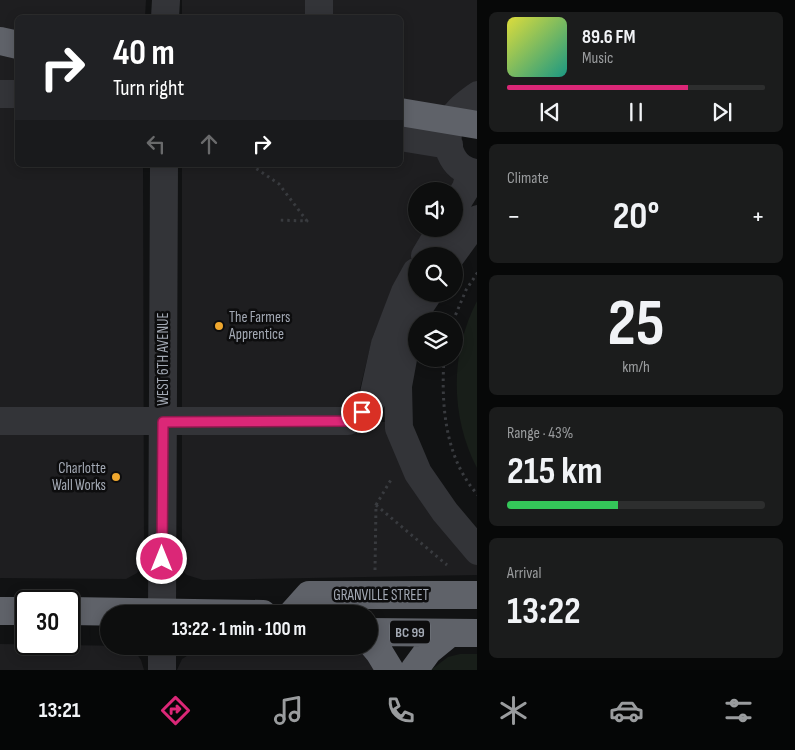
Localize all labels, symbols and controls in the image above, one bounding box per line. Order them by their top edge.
text: 89.6 FM [582,26,636,49]
text: 40 m [113,32,175,75]
icon: right [30,35,95,100]
text: Music [582,49,613,68]
text: Turn right [113,75,184,102]
icon: previous [536,98,564,126]
icon: pause [622,98,650,126]
icon: next [708,98,736,126]
icon: left [142,130,170,158]
icon: ahead [195,130,223,158]
icon: right [248,130,276,158]
text: Climate [507,169,549,188]
map controls [408,182,463,367]
button: sound [408,182,463,237]
text: 20° [613,194,659,239]
text: − [507,200,521,233]
text: + [751,200,765,233]
button: search [408,247,463,302]
text: 25 [607,286,665,364]
place label: The Farmers Apprentice [228,308,290,344]
street label: WEST 6TH AVENUE [154,312,173,406]
button: layers [408,312,463,367]
marker: The Farmers Apprentice [213,320,225,332]
text: km/h [622,358,650,377]
pin [341,391,383,433]
icon: arrive [348,398,376,426]
text: Range · 43% [507,424,573,443]
text: 215 km [507,449,603,494]
place label: Charlotte Wall Works [52,459,106,495]
marker: Charlotte Wall Works [110,471,122,483]
position arrow [135,532,187,584]
text: Arrival [507,564,541,583]
street label: GRANVILLE STREET [333,586,429,605]
text: 13:22 [507,589,581,634]
speed limit sign: 30 [15,590,80,655]
text: 13:22 · 1 min · 100 m [172,618,306,641]
road number: BC 99 [390,620,430,644]
icon: directions [158,693,193,728]
icon: music [271,693,306,728]
icon: phone [383,693,418,728]
icon: climate [496,693,531,728]
icon: car [609,693,644,728]
icon: filters [721,693,756,728]
text: 13:21 [39,697,80,724]

